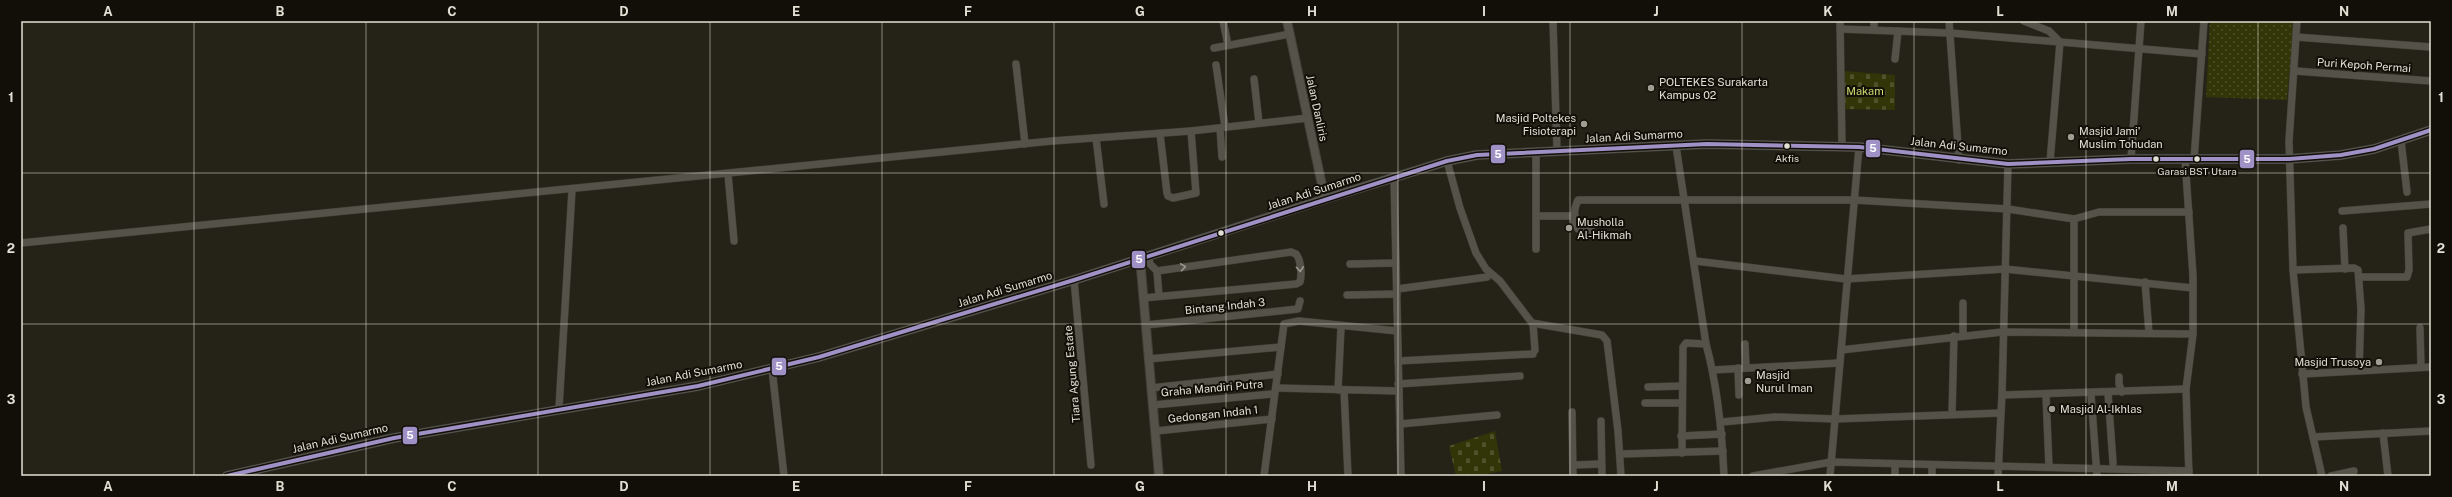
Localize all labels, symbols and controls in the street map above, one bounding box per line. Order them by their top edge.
text: A [103,4,113,19]
text: B [276,4,285,19]
text: C [447,4,457,19]
text: D [619,4,629,19]
text: E [792,4,800,19]
text: F [964,4,972,19]
text: G [1135,4,1145,19]
text: H [1307,4,1317,19]
text: I [1482,4,1486,19]
text: J [1653,4,1659,19]
text: K [1823,4,1833,19]
text: L [1996,4,2004,19]
text: M [2166,4,2178,19]
text: N [2339,4,2349,19]
street label: Puri Kepoh Permai [2317,56,2411,74]
street label: Jalan Danliris [1304,74,1330,143]
place label: POLTEKES Surakarta Kampus 02 [1659,76,1768,101]
marker: POLTEKES Surakarta Kampus 02 [1646,83,1656,93]
park label: Makam [1846,85,1884,97]
text: 1 [8,90,14,105]
text: 1 [2438,90,2444,105]
place label: Masjid Poltekes Fisioterapi [1496,112,1576,137]
marker: Masjid Poltekes Fisioterapi [1579,119,1589,129]
place label: Masjid Jami' Muslim Tohudan [2079,125,2163,150]
street label: Jalan Adi Sumarmo [1585,127,1683,145]
marker: Masjid Jami' Muslim Tohudan [2066,132,2076,142]
street label: Jalan Adi Sumarmo [1910,135,2008,157]
line badge: 5 [1865,139,1881,158]
marker: Akfis [1782,141,1792,151]
text: 5 [1869,142,1877,154]
line badge: 5 [1490,144,1506,164]
text: 5 [1494,148,1502,160]
line badge: 5 [2239,149,2255,169]
place label: Akfis [1775,152,1799,164]
text: 5 [2243,153,2251,165]
unlabelled marker [2151,154,2161,164]
marker: Garasi BST Utara [2192,154,2202,164]
place label: Garasi BST Utara [2157,165,2237,177]
street label: Jalan Adi Sumarmo [1266,170,1362,212]
place label: Musholla Al-Hikmah [1577,216,1631,241]
marker: Musholla Al-Hikmah [1564,223,1574,233]
unlabelled marker [1216,228,1226,238]
text: 2 [7,241,15,256]
text: 2 [2437,241,2445,256]
line badge: 5 [1131,250,1146,269]
text: 5 [1135,253,1143,265]
one-way arrow [1180,263,1186,272]
one-way arrow [1295,266,1304,272]
street label: Jalan Adi Sumarmo [956,269,1054,309]
street label: Bintang Indah 3 [1184,296,1266,316]
street label: Tiara Agung Estate [1062,325,1082,423]
place label: Masjid Trusoya [2294,356,2371,368]
line badge: 5 [771,357,787,376]
marker: Masjid Trusoya [2374,357,2384,367]
street label: Jalan Adi Sumarmo [645,358,743,388]
text: 5 [775,360,783,372]
place label: Masjid Nurul Iman [1756,369,1813,394]
marker: Masjid Nurul Iman [1743,376,1753,386]
street label: Graha Mandiri Putra [1160,378,1264,398]
text: 3 [7,392,16,407]
text: 3 [2437,392,2446,407]
street label: Gedongan Indah 1 [1167,403,1259,425]
place label: Masjid Al-Ikhlas [2060,403,2142,415]
marker: Masjid Al-Ikhlas [2047,404,2057,414]
street label: Jalan Adi Sumarmo [291,421,389,455]
line badge: 5 [402,426,418,445]
text: 5 [406,429,414,441]
text: A [103,479,113,494]
text: B [276,479,285,494]
text: C [447,479,457,494]
text: D [619,479,629,494]
text: E [792,479,800,494]
text: F [964,479,972,494]
text: G [1135,479,1145,494]
text: H [1307,479,1317,494]
text: I [1482,479,1486,494]
text: J [1653,479,1659,494]
text: K [1823,479,1833,494]
text: L [1996,479,2004,494]
text: M [2166,479,2178,494]
text: N [2339,479,2349,494]

